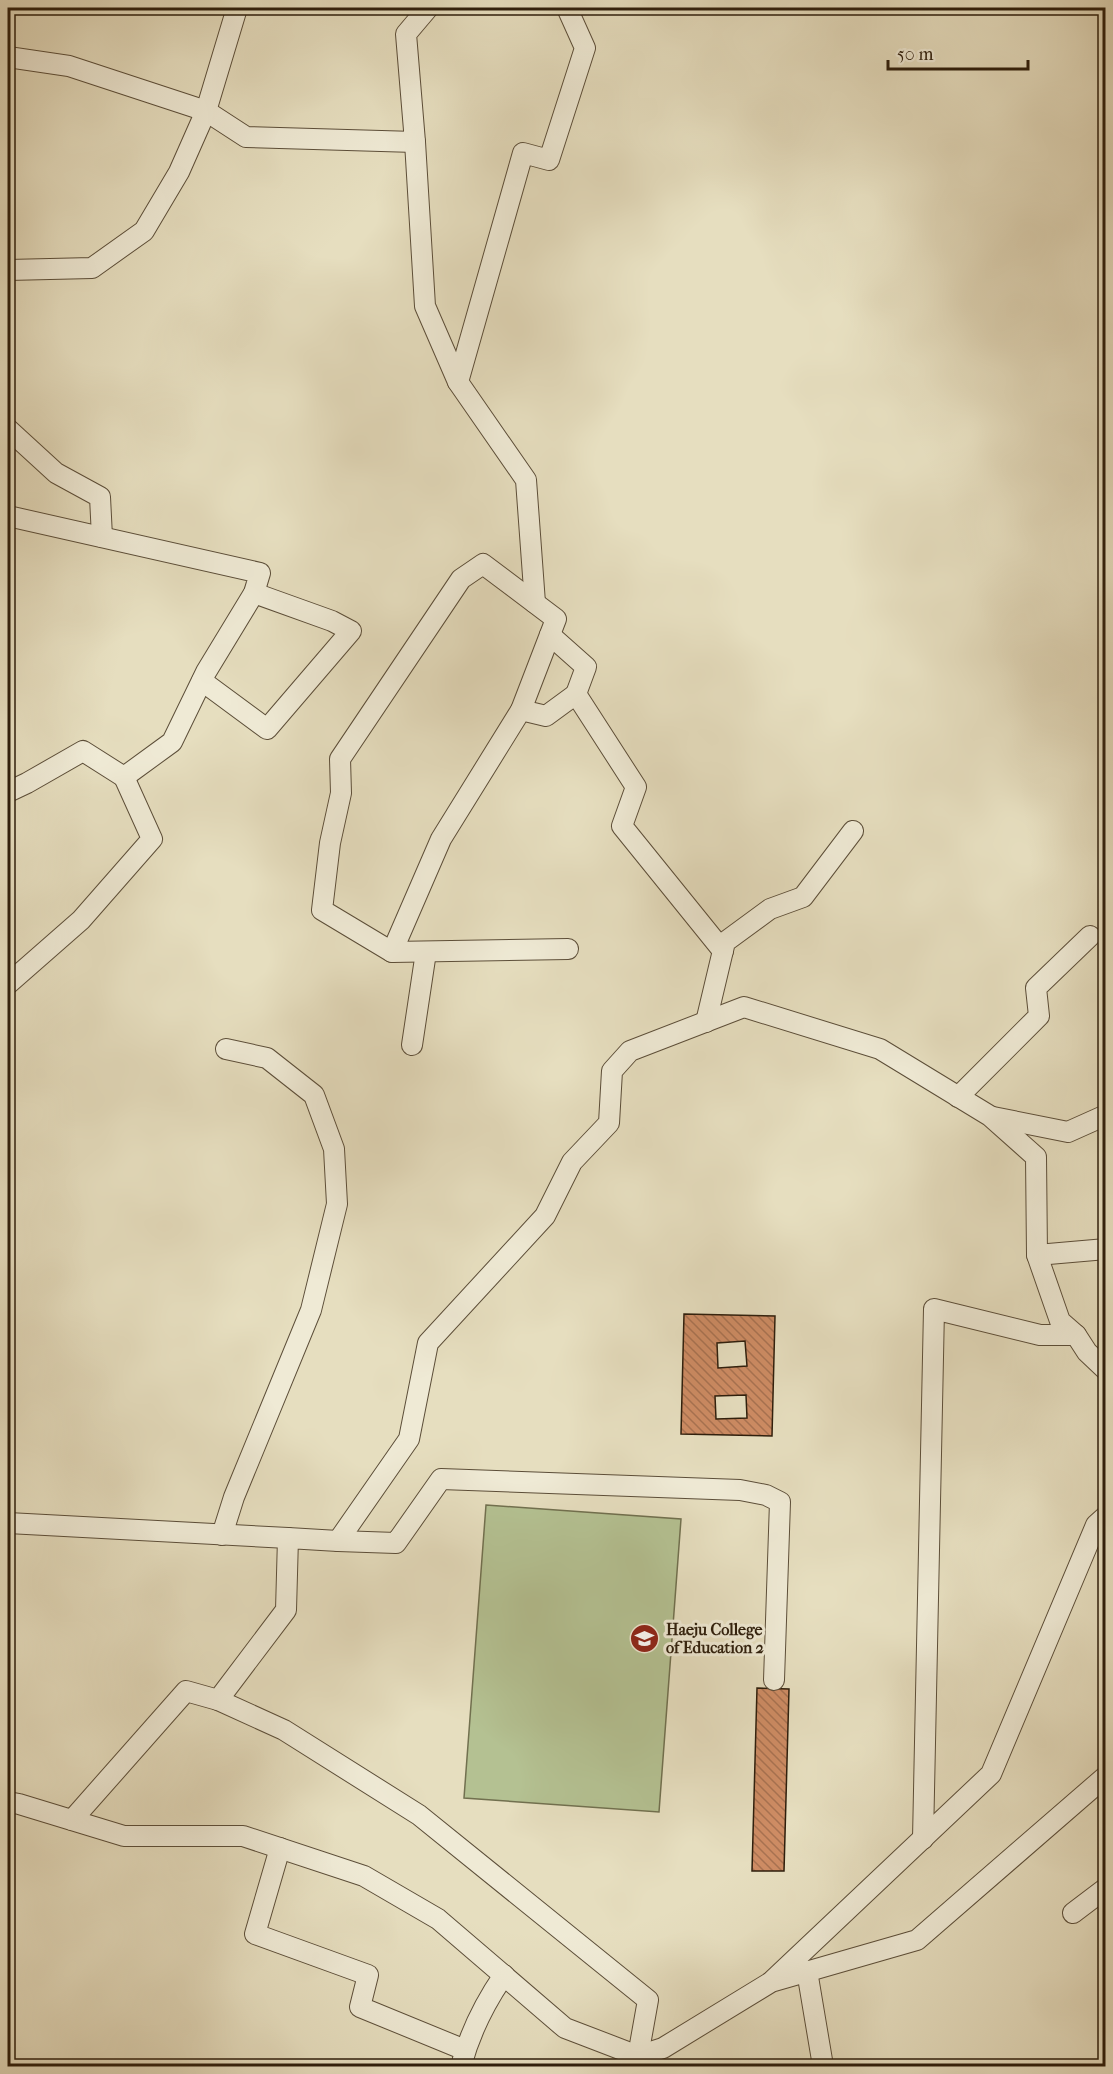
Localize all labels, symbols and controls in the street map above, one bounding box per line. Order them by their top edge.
scale bar [888,33,1028,71]
text: 50 m [897,44,934,65]
place label: Haeju College of Education 2 [666,1620,764,1657]
school or university icon: Haeju College of Education 2 [629,1622,661,1654]

